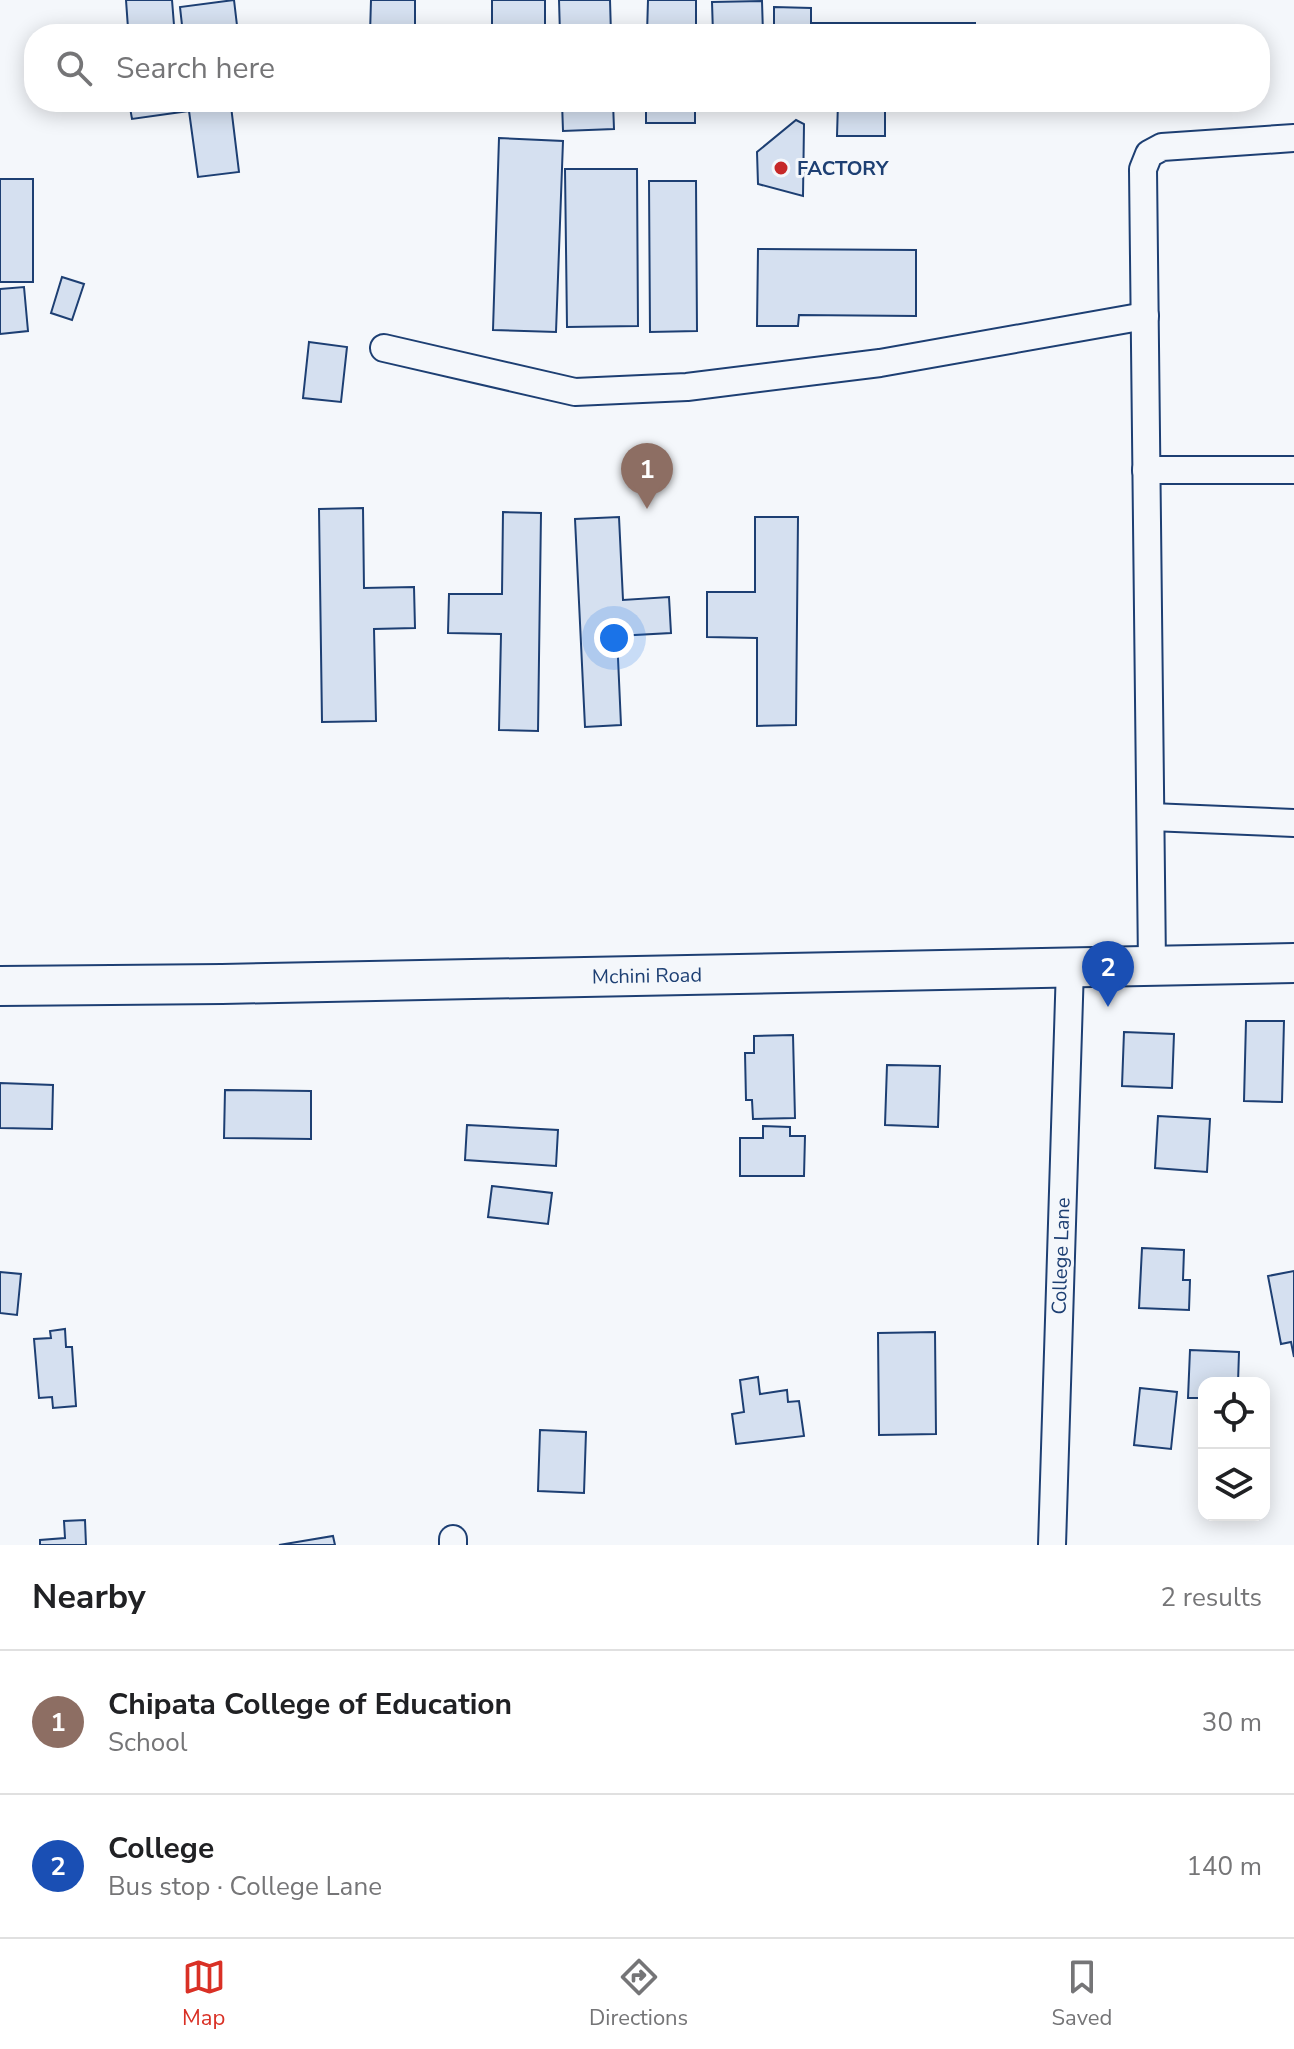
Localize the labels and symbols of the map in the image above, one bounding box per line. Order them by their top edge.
place label: FACTORY [797,155,889,182]
marker: FACTORY [772,159,790,177]
pin: 1 [621,443,673,509]
your location [594,618,634,658]
pin: 2 [1082,941,1134,1007]
street label: Mchini Road [592,962,702,990]
street label: College Lane [1045,1197,1077,1315]

